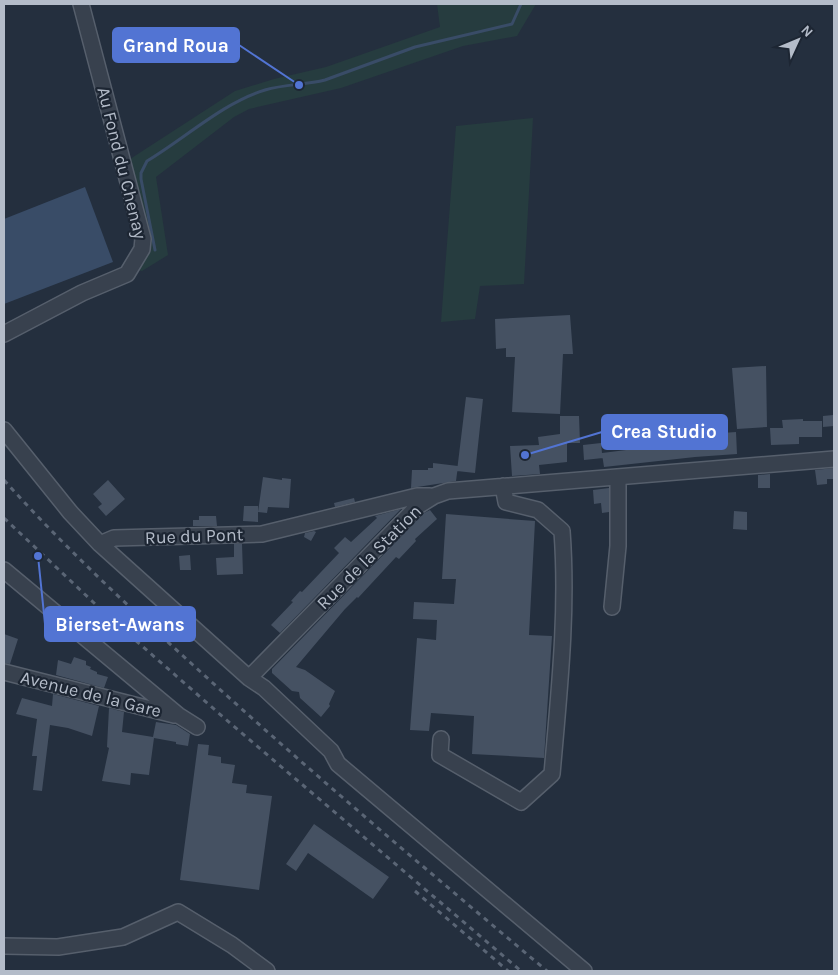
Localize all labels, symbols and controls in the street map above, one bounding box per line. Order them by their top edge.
north arrow [773,15,823,65]
text: N [797,22,817,41]
callout: Grand Roua [113,28,239,62]
text: Grand Roua [123,35,229,57]
street label: Au Fond du Chenay [92,85,152,242]
callout: Crea Studio [602,415,727,449]
text: Crea Studio [611,421,717,443]
street label: Rue de la Station [312,500,426,614]
street label: Rue du Pont [144,523,244,549]
callout: Bierset-Awans [45,607,195,641]
text: Bierset-Awans [55,614,185,636]
street label: Avenue de la Gare [18,666,164,722]

